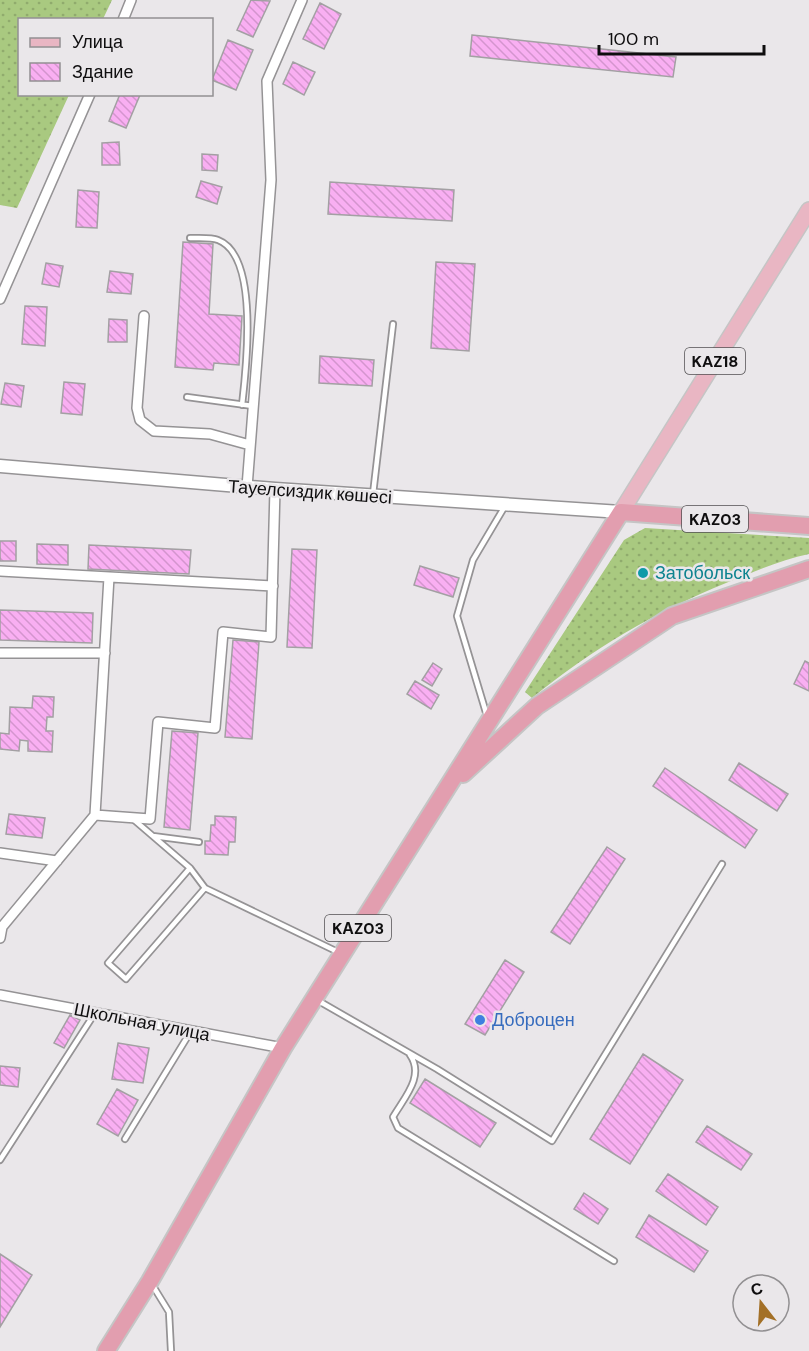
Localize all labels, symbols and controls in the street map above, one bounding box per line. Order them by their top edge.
legend [18,18,213,96]
scale bar [599,18,764,56]
text: 100 m [608,27,659,51]
text: Улица [72,30,124,54]
text: Здание [72,60,133,84]
road number: KAZ18 [685,348,745,374]
street label: Тауелсиздик көшесі [227,474,393,510]
road number: KАZ03 [682,506,748,532]
place label: Затобольск [655,561,750,585]
marker: Затобольск [636,566,650,580]
road number: KАZ03 [325,915,391,941]
street label: Школьная улица [72,997,213,1047]
place label: Доброцен [492,1008,575,1032]
marker: Доброцен [473,1013,487,1027]
north arrow [731,1273,791,1333]
text: С [748,1277,766,1301]

